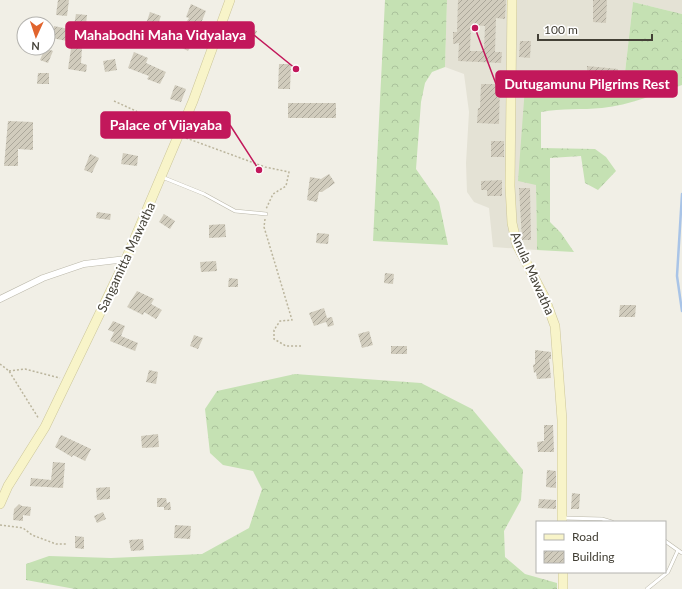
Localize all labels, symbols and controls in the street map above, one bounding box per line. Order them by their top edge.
north arrow [16,16,56,56]
scale bar [538,16,652,42]
callout: Mahabodhi Maha Vidyalaya [66,22,254,48]
text: 100 m [544,22,578,37]
text: Mahabodhi Maha Vidyalaya [74,26,246,43]
text: N [31,40,40,53]
callout: Dutugamunu Pilgrims Rest [496,71,677,97]
text: Dutugamunu Pilgrims Rest [504,75,670,92]
callout: Palace of Vijayaba [101,112,230,138]
text: Palace of Vijayaba [110,116,222,133]
street label: Sangamitta Mawatha [93,199,159,315]
street label: Anula Mawatha [508,229,558,317]
legend [536,521,666,573]
text: Road [572,529,599,544]
text: Building [572,549,615,564]

